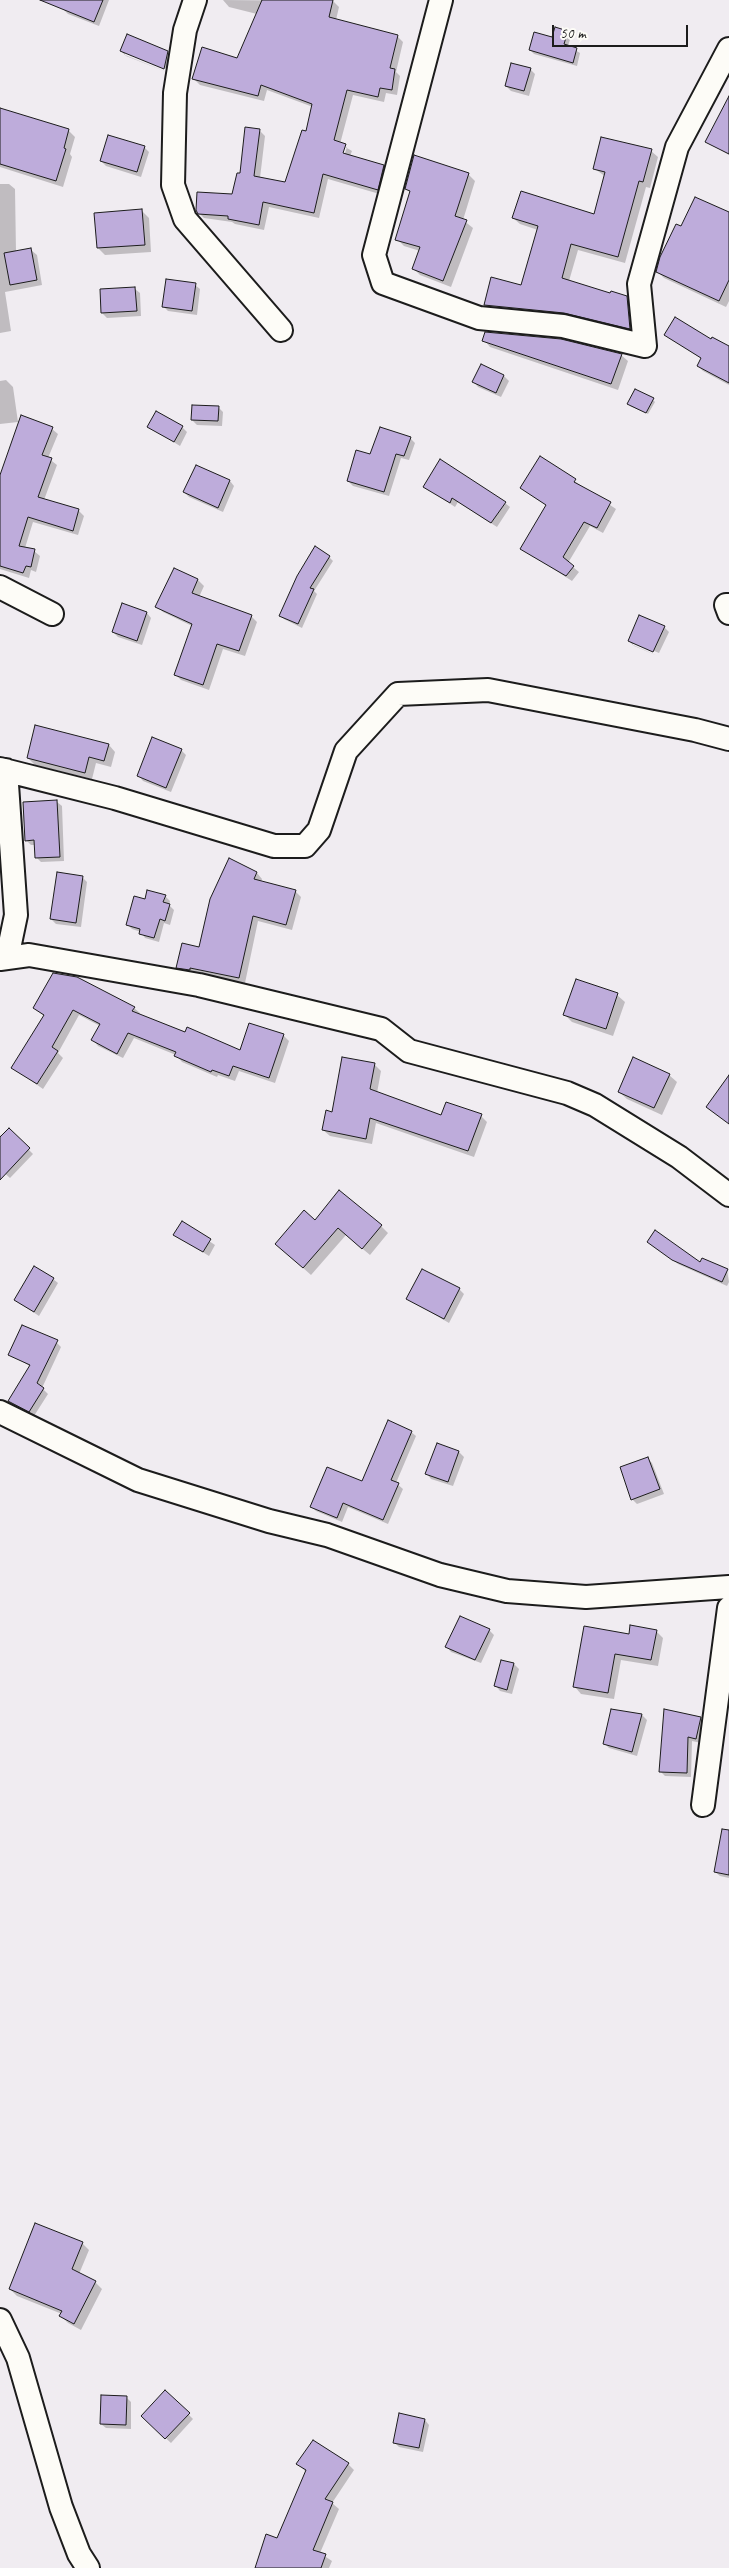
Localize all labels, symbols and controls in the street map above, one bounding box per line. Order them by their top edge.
scale bar [554,15,690,47]
text: 50 m [560,24,586,43]

